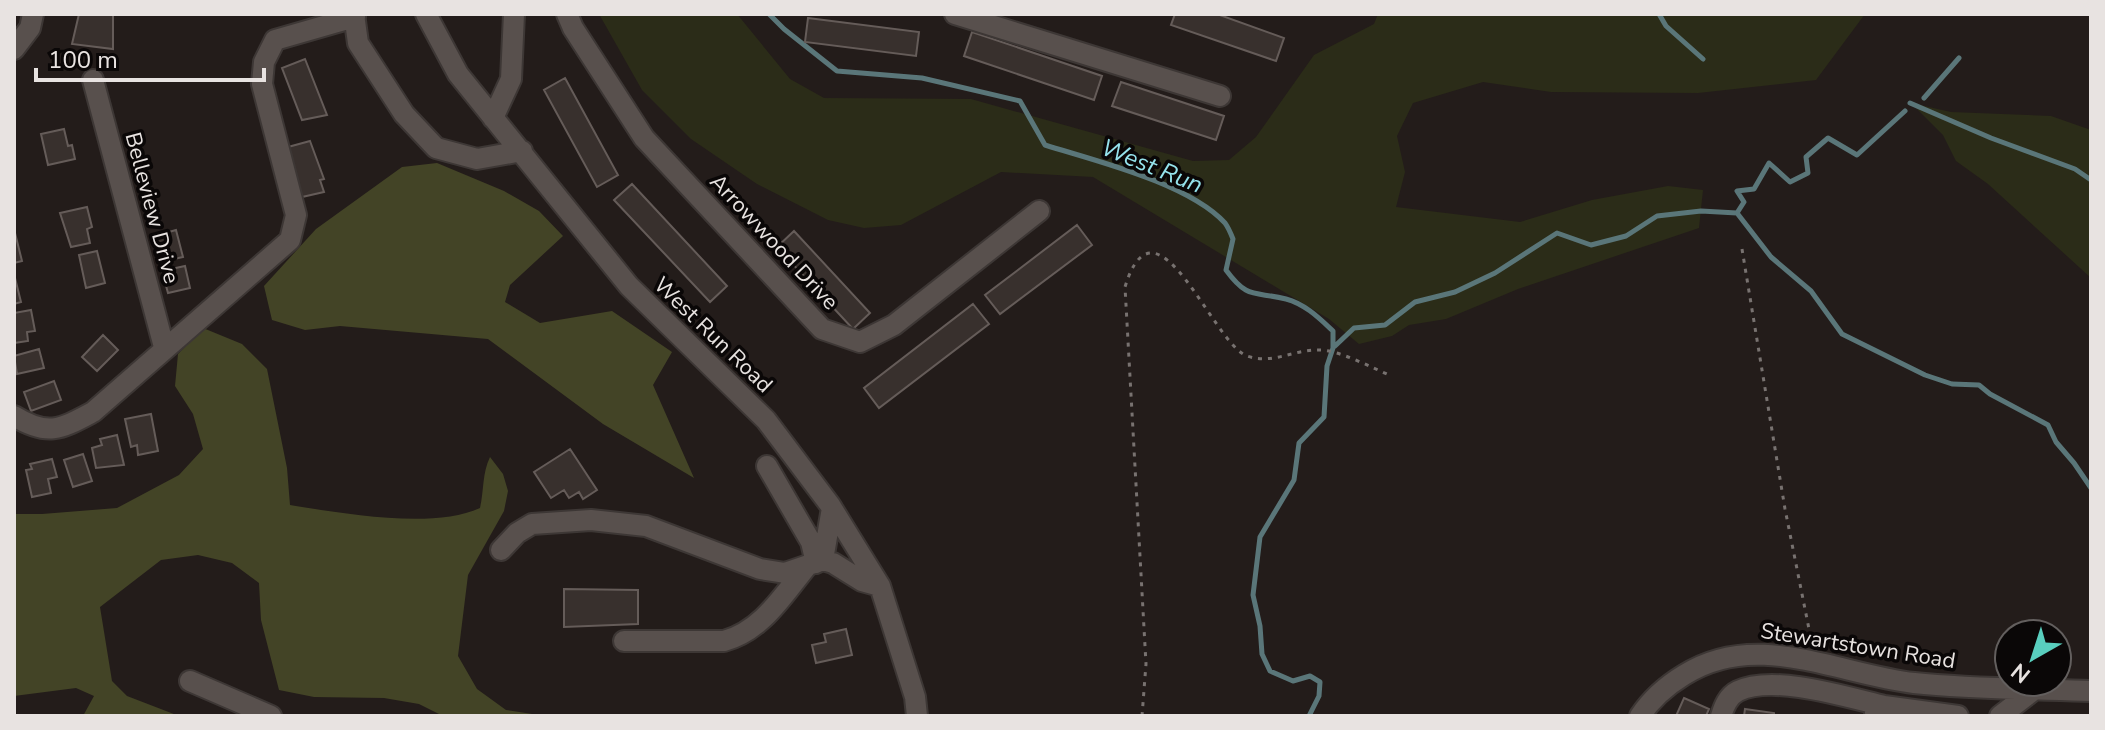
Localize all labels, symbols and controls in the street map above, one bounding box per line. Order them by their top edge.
scale bar [36,32,264,82]
text: 100 m [48,44,118,76]
street label: Belleview Drive [117,129,187,287]
water label: West Run [1096,131,1208,201]
street label: Arrowwood Drive [703,167,845,317]
street label: West Run Road [647,270,779,400]
street label: Stewartstown Road [1759,616,1957,676]
north arrow [1993,618,2073,698]
text: N [2005,656,2037,690]

